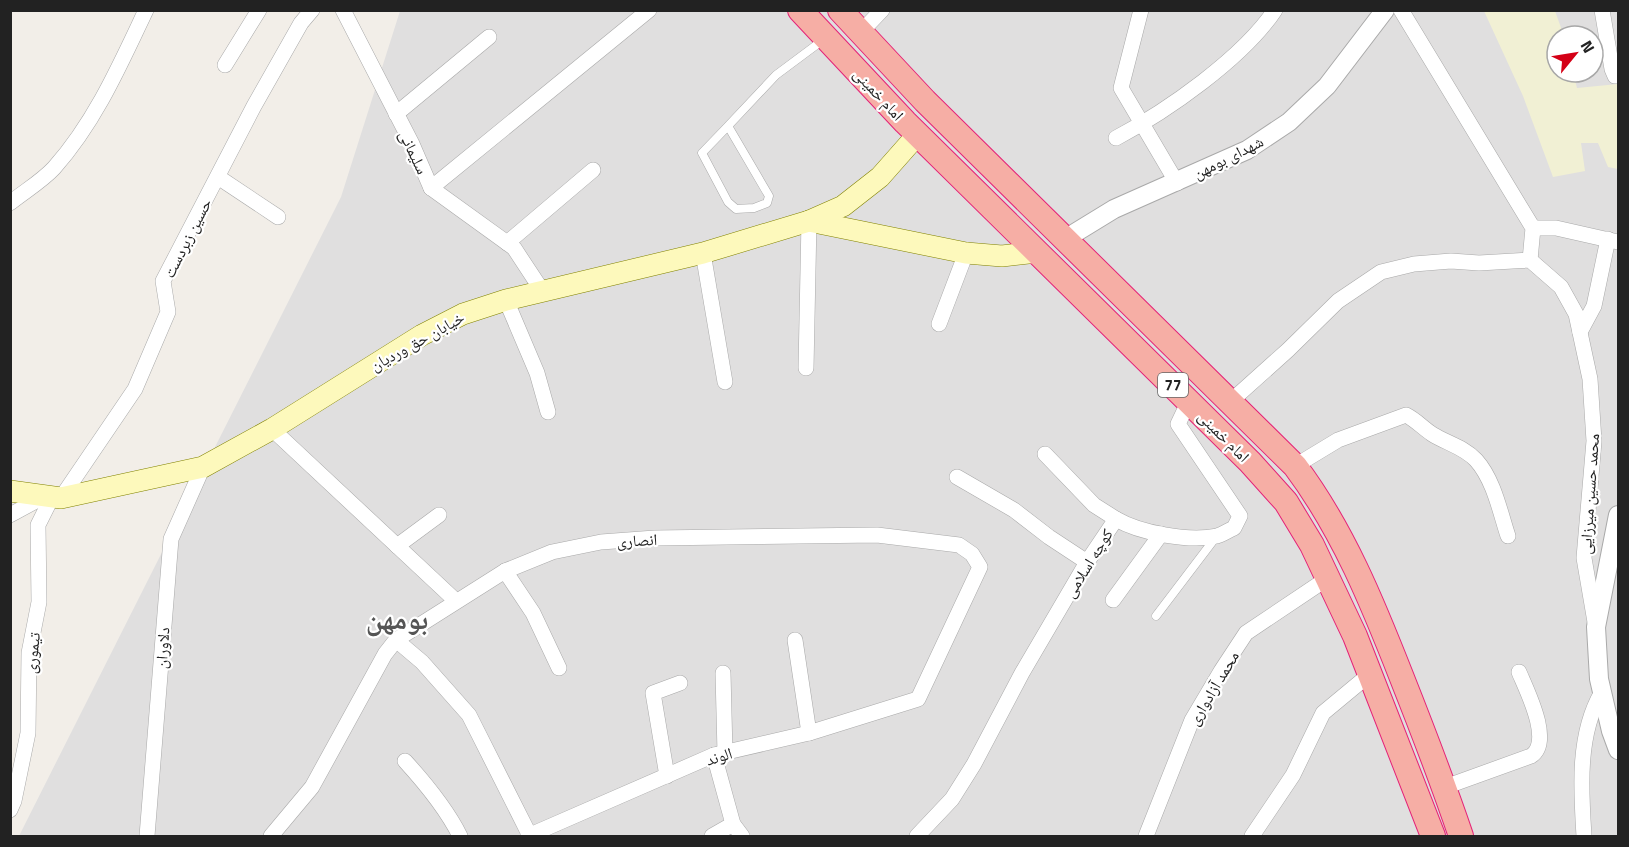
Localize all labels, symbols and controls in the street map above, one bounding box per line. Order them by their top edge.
north arrow [1545,24,1605,84]
text: N [1575,36,1601,57]
street label: امام خمینی [848,62,910,126]
street label: سلیمانی [393,126,435,178]
street label: شهدای بومهن [1189,129,1267,185]
street label: حسین زبردست [157,194,217,282]
street label: خیابان حق وردیان [365,305,469,377]
road number: 77 [1158,373,1188,397]
street label: امام خمینی [1193,405,1255,467]
street label: محمد حسین میرزایی [1573,433,1605,555]
street label: کوچه اسلامی [1057,524,1119,602]
street label: انصاری [616,527,658,553]
district label: بومهن [366,597,428,640]
street label: دلاوران [149,626,175,670]
street label: تیموری [18,631,46,675]
street label: محمد آزادواری [1181,646,1245,730]
street label: الوند [703,741,735,771]

